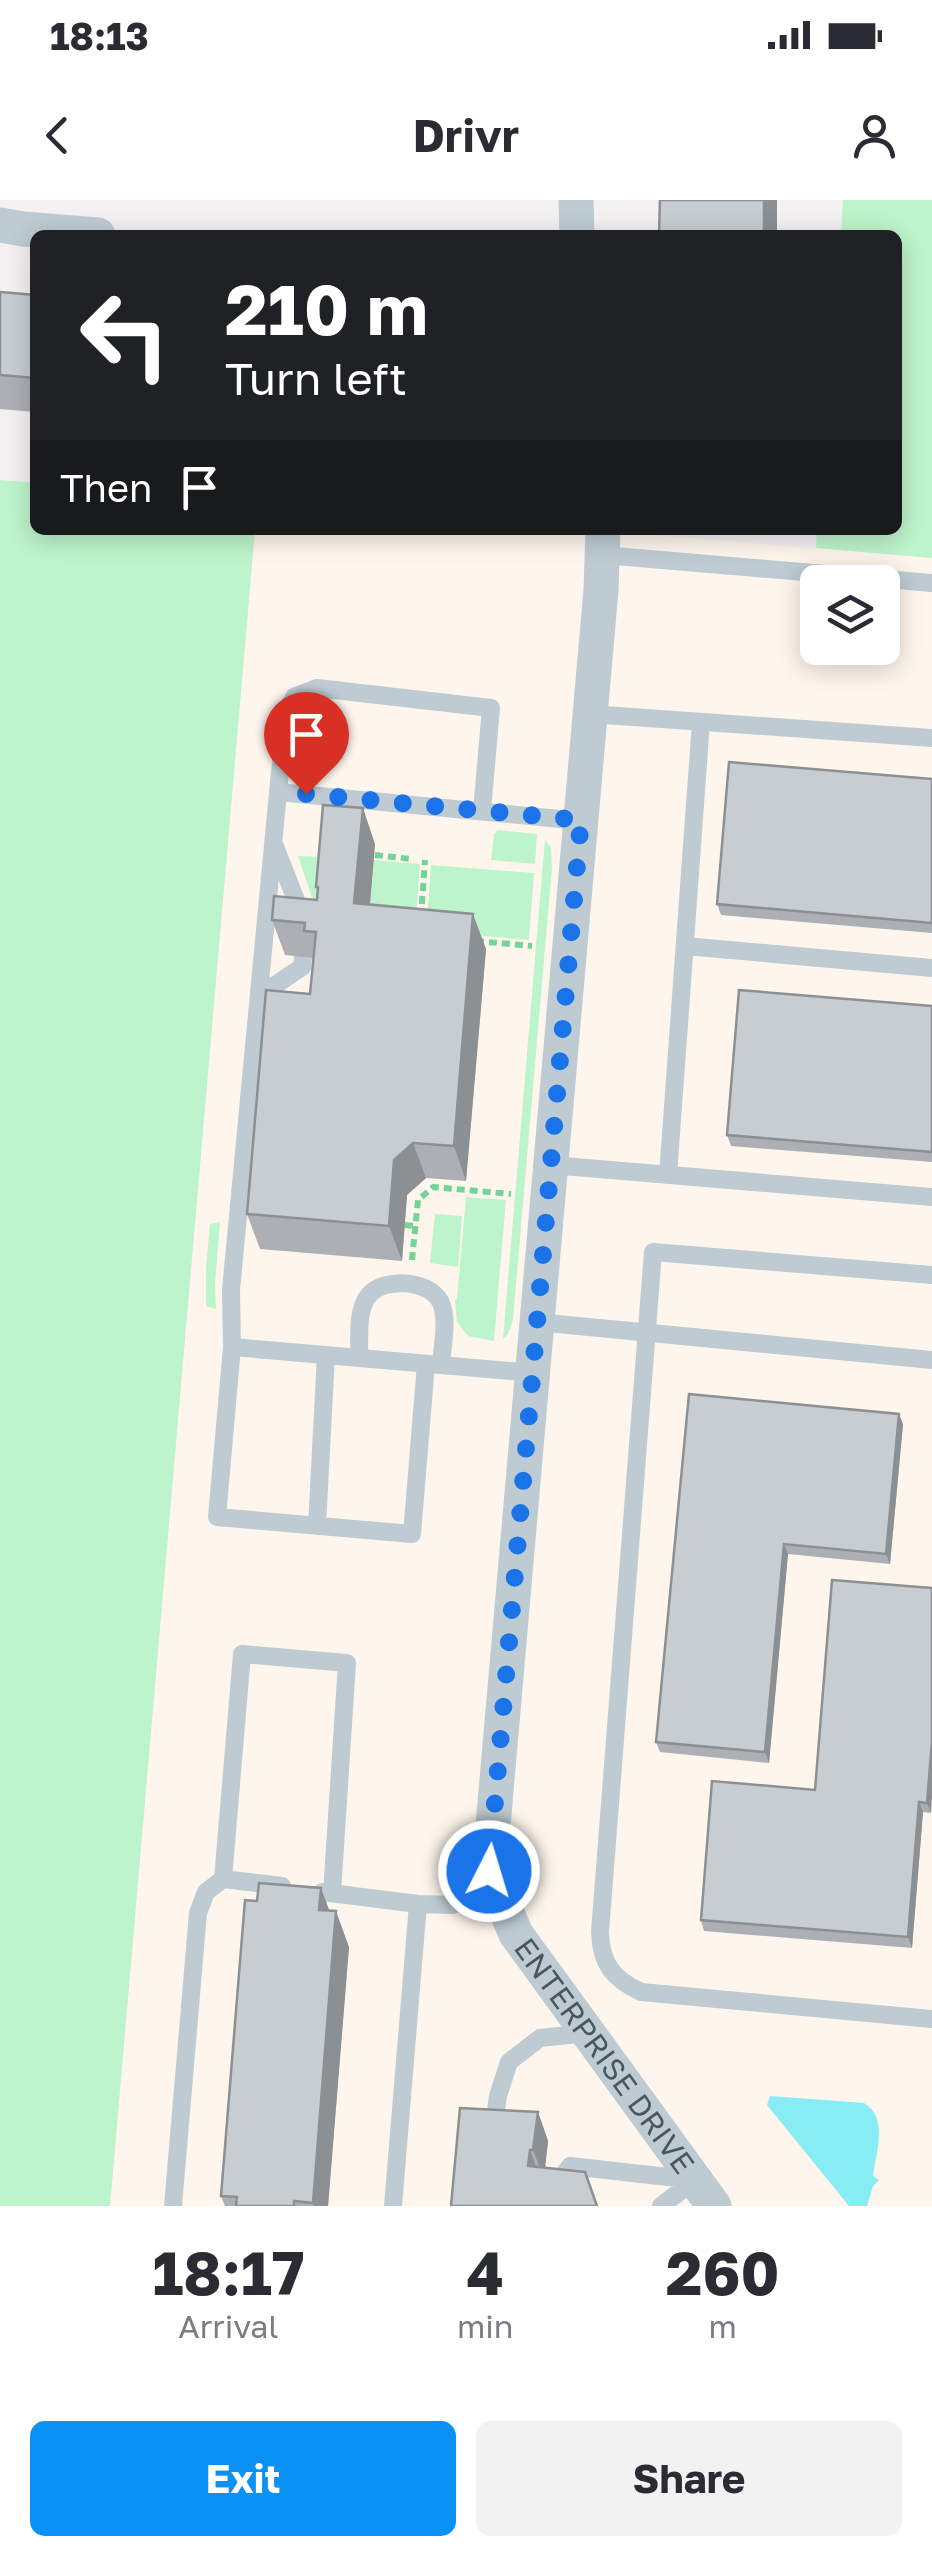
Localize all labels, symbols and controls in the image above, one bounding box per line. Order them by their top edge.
text: 18:13 [50,13,149,58]
icon: back [30,108,85,163]
text: Drivr [413,108,519,162]
icon: person [847,108,902,163]
text: 210 m [225,266,428,350]
icon: left [60,270,190,400]
text: Turn left [225,351,407,405]
icon: arrive [172,460,227,515]
text: Then [60,465,152,510]
map controls [800,565,900,665]
button: layers [800,565,900,665]
pin [264,692,349,795]
icon: arrive [279,707,334,762]
position arrow [437,1819,541,1923]
street label: ENTERPRISE DRIVE [507,1931,702,2180]
text: 18:17 [152,2236,305,2308]
text: 4 [466,2236,504,2308]
text: 260 [666,2236,780,2308]
text: Arrival [178,2307,279,2345]
text: min [457,2307,513,2345]
text: m [709,2307,737,2345]
button: Exit [30,2421,456,2536]
button: Share [476,2421,902,2536]

